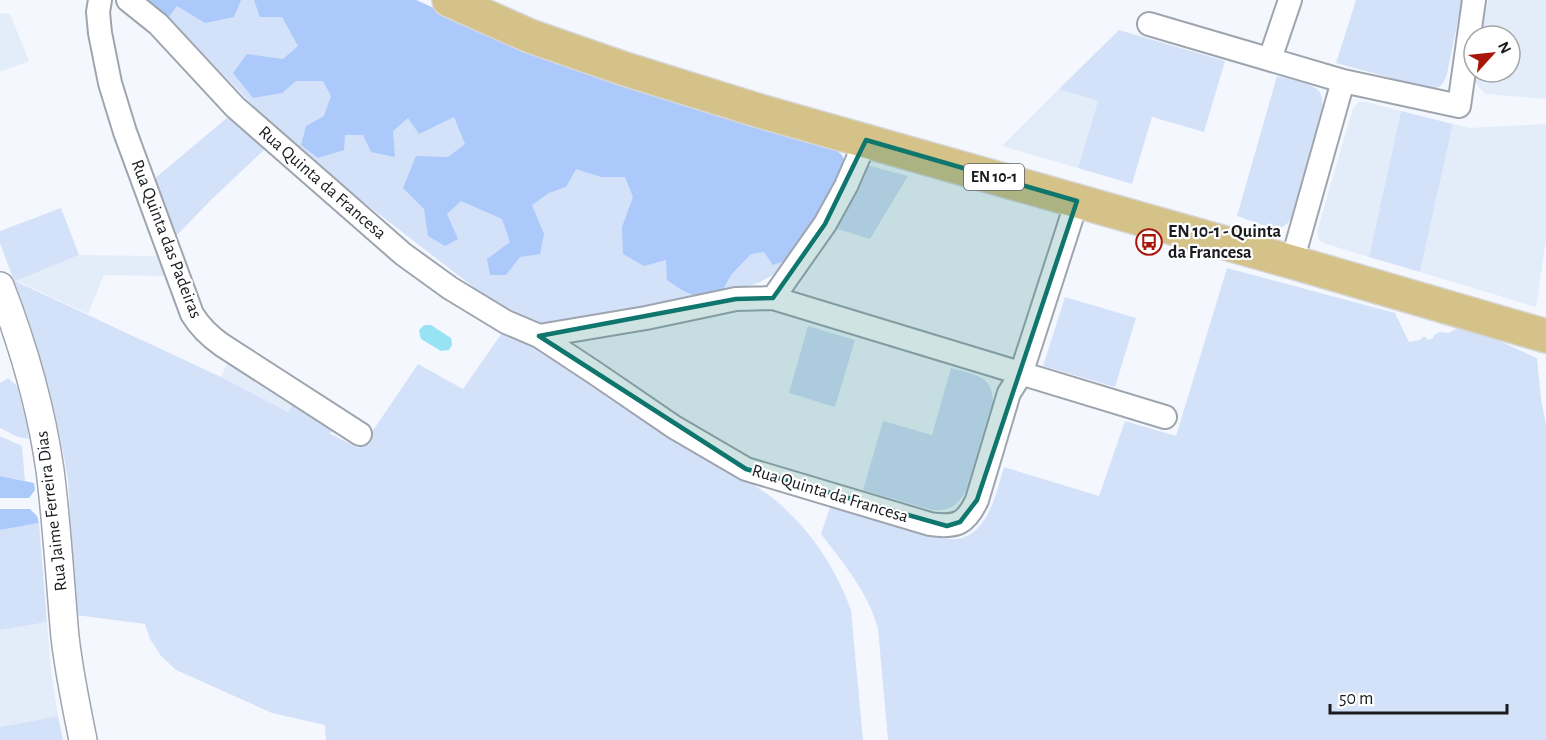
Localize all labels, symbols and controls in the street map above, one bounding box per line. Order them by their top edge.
north arrow [1462,24,1522,84]
text: N [1495,39,1514,56]
street label: Rua Quinta da Francesa [255,123,389,243]
street label: Rua Quinta das Padeiras [127,157,205,321]
road number: EN 10-1 [964,164,1024,190]
place label: EN 10-1 - Quinta da Francesa [1168,223,1281,262]
bus stop icon: EN 10-1 - Quinta da Francesa [1134,227,1164,257]
street label: Rua Jaime Ferreira Dias [33,430,71,592]
street label: Rua Quinta da Francesa [750,462,910,526]
scale bar [1330,677,1507,715]
text: 50 m [1339,690,1373,708]

